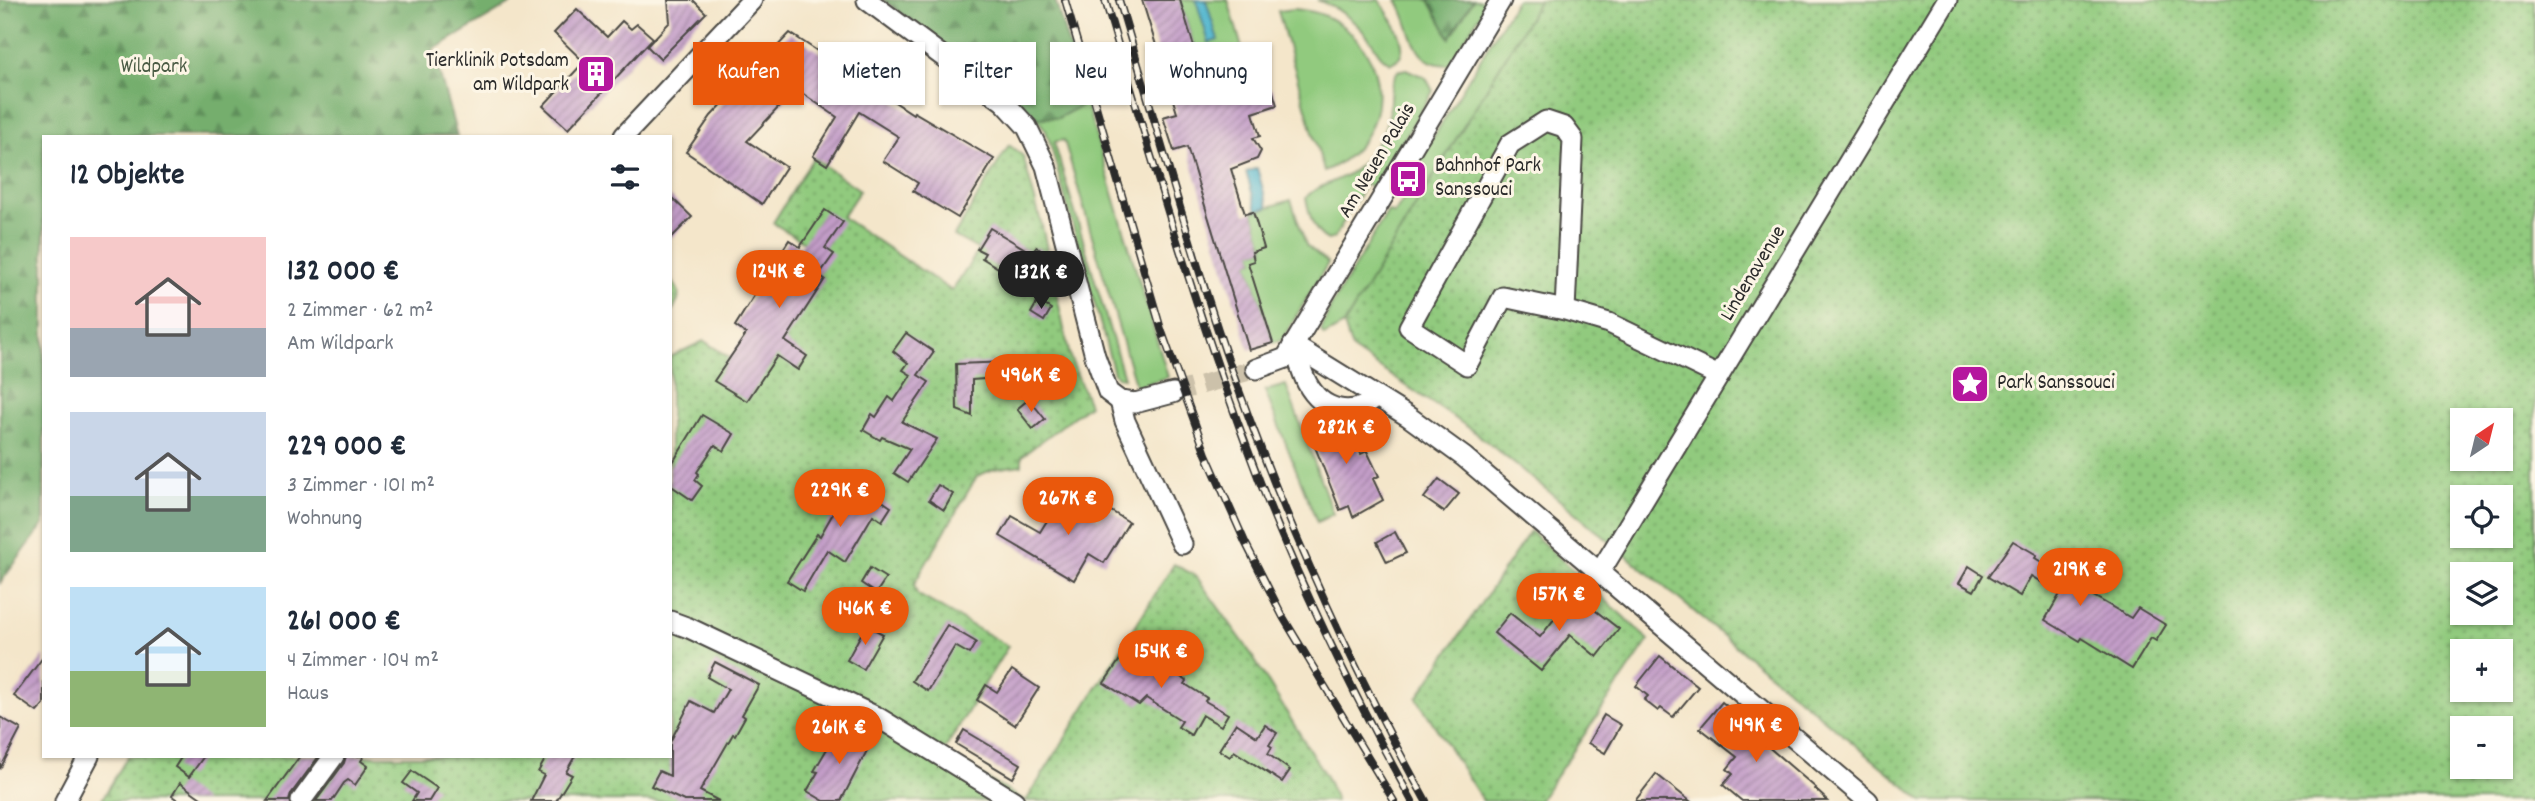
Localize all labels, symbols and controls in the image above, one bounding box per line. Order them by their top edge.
chip: Kaufen [693,42,804,105]
chip: Mieten [818,42,925,105]
chip: Filter [939,42,1036,105]
chip: Neu [1050,42,1131,105]
chip: Wohnung [1145,42,1272,105]
place label: Tierklinik Potsdam am Wildpark [426,47,569,101]
park label: Wildpark [121,53,187,83]
building icon: Tierklinik Potsdam am Wildpark [575,53,617,95]
street label: Am Neuen Palais [1332,98,1424,224]
place label: Bahnhof Park Sanssouci [1435,152,1541,206]
text: 12 Objekte [70,156,184,199]
icon: filters [606,158,644,196]
bus stop icon: Bahnhof Park Sanssouci [1387,158,1429,200]
street label: Lindenavenue [1714,221,1794,327]
pin: 124K € [722,250,836,310]
text: 132 000 € [287,252,400,295]
pin: 132K € [984,252,1098,311]
text: 124K € [752,256,806,289]
text: 132K € [1014,257,1068,290]
icon: home [126,265,210,349]
text: 2 Zimmer · 62 m² [287,295,434,328]
text: Am Wildpark [287,328,394,361]
pin: 496K € [974,354,1088,414]
text: 496K € [1001,360,1061,393]
place icon: Park Sanssouci [1949,363,1991,405]
place label: Park Sanssouci [1997,369,2115,399]
pin: 282K € [1289,406,1403,466]
north arrow [2450,408,2513,471]
map controls [2450,408,2513,779]
text: 282K € [1317,412,1375,445]
text: 229 000 € [287,427,407,470]
icon: home [126,440,210,524]
text: 3 Zimmer · 101 m² [287,470,435,503]
pin: 229K € [783,470,897,529]
text: 229K € [810,475,870,508]
pin: 267K € [1011,477,1125,537]
text: 267K € [1039,483,1097,516]
button: locate [2450,485,2513,548]
text: Wohnung [287,503,362,536]
pin: 219K € [2023,548,2137,608]
text: 219K € [2053,554,2107,587]
button: layers [2450,562,2513,625]
pin: 157K € [1502,574,1616,633]
text: 157K € [1532,579,1586,612]
pin: 146K € [808,588,922,647]
text: 146K € [838,593,892,626]
text: 261 000 € [287,602,401,645]
icon: home [126,615,210,699]
pin: 154K € [1104,630,1218,690]
text: 154K € [1134,636,1188,669]
button: + [2450,639,2513,702]
text: 4 Zimmer · 104 m² [287,645,439,678]
text: Haus [287,678,329,711]
pin: 149K € [1699,704,1813,764]
pin: 261K € [782,706,896,766]
text: 149K € [1729,710,1783,743]
text: 261K € [811,712,867,745]
button: − [2450,716,2513,779]

